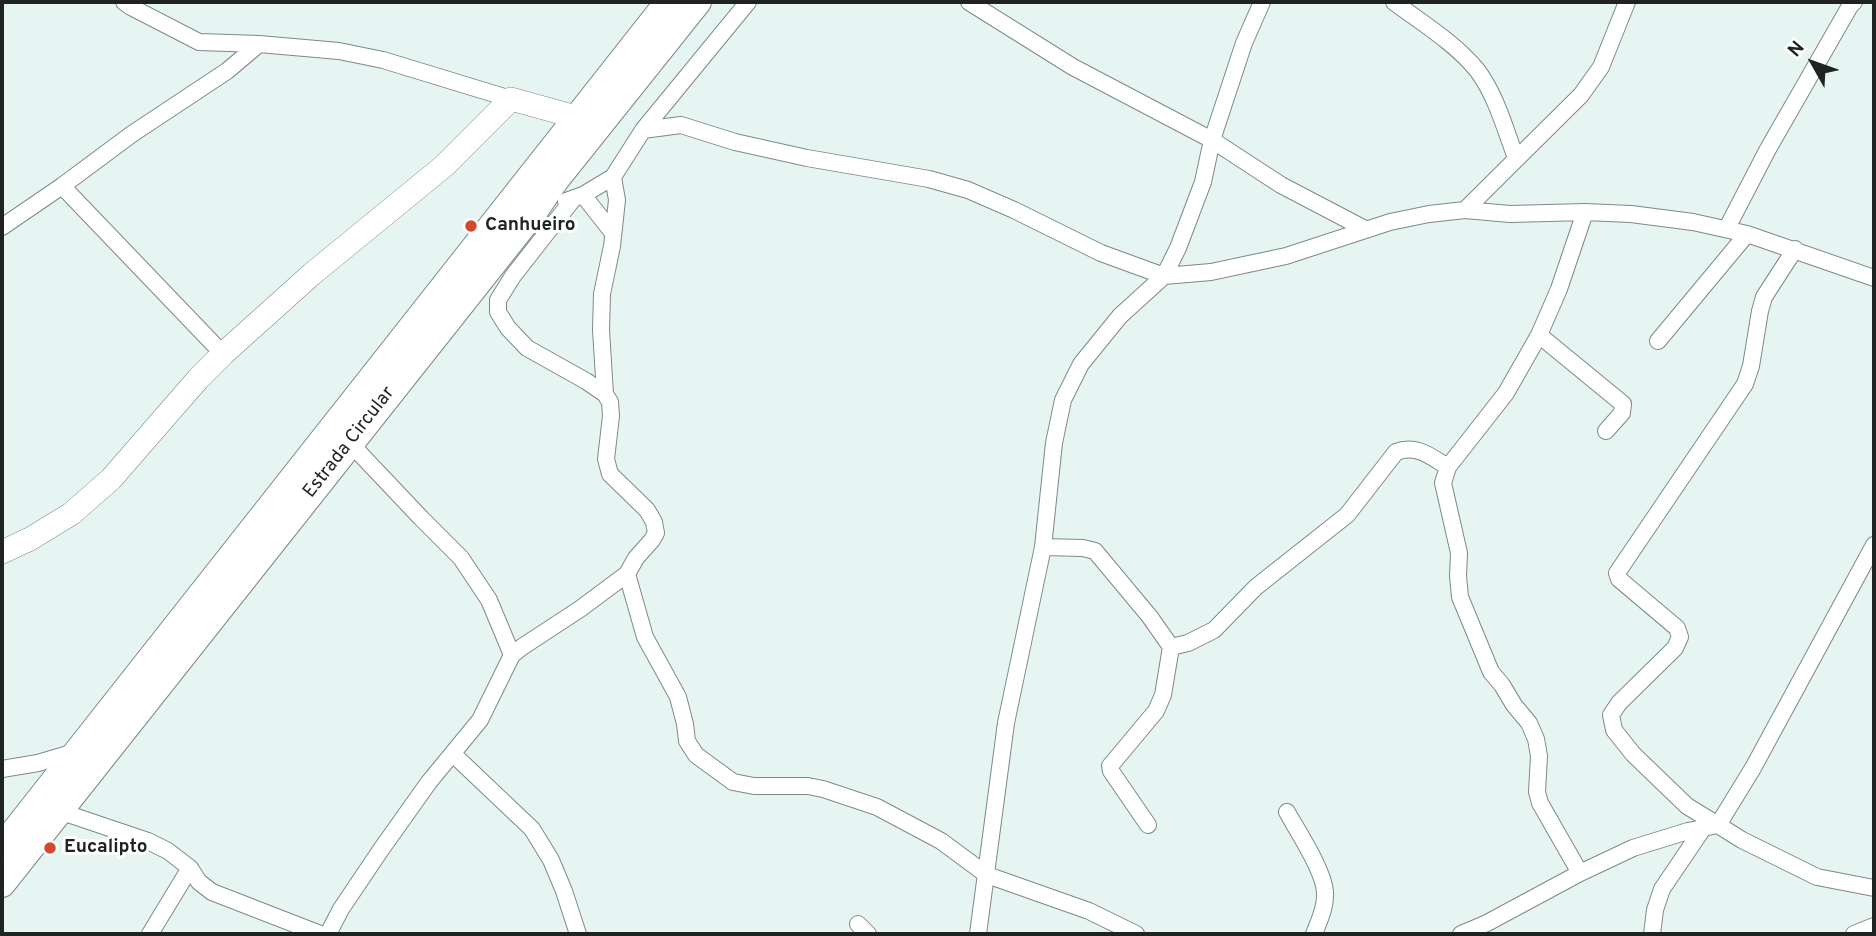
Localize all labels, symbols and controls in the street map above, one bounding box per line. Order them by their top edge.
north arrow [1778,28,1848,98]
text: N [1783,37,1810,62]
place label: Canhueiro [485,215,576,237]
marker: Canhueiro [463,218,479,234]
street label: Estrada Circular [299,383,401,503]
place label: Eucalipto [64,837,148,859]
marker: Eucalipto [42,840,58,856]

